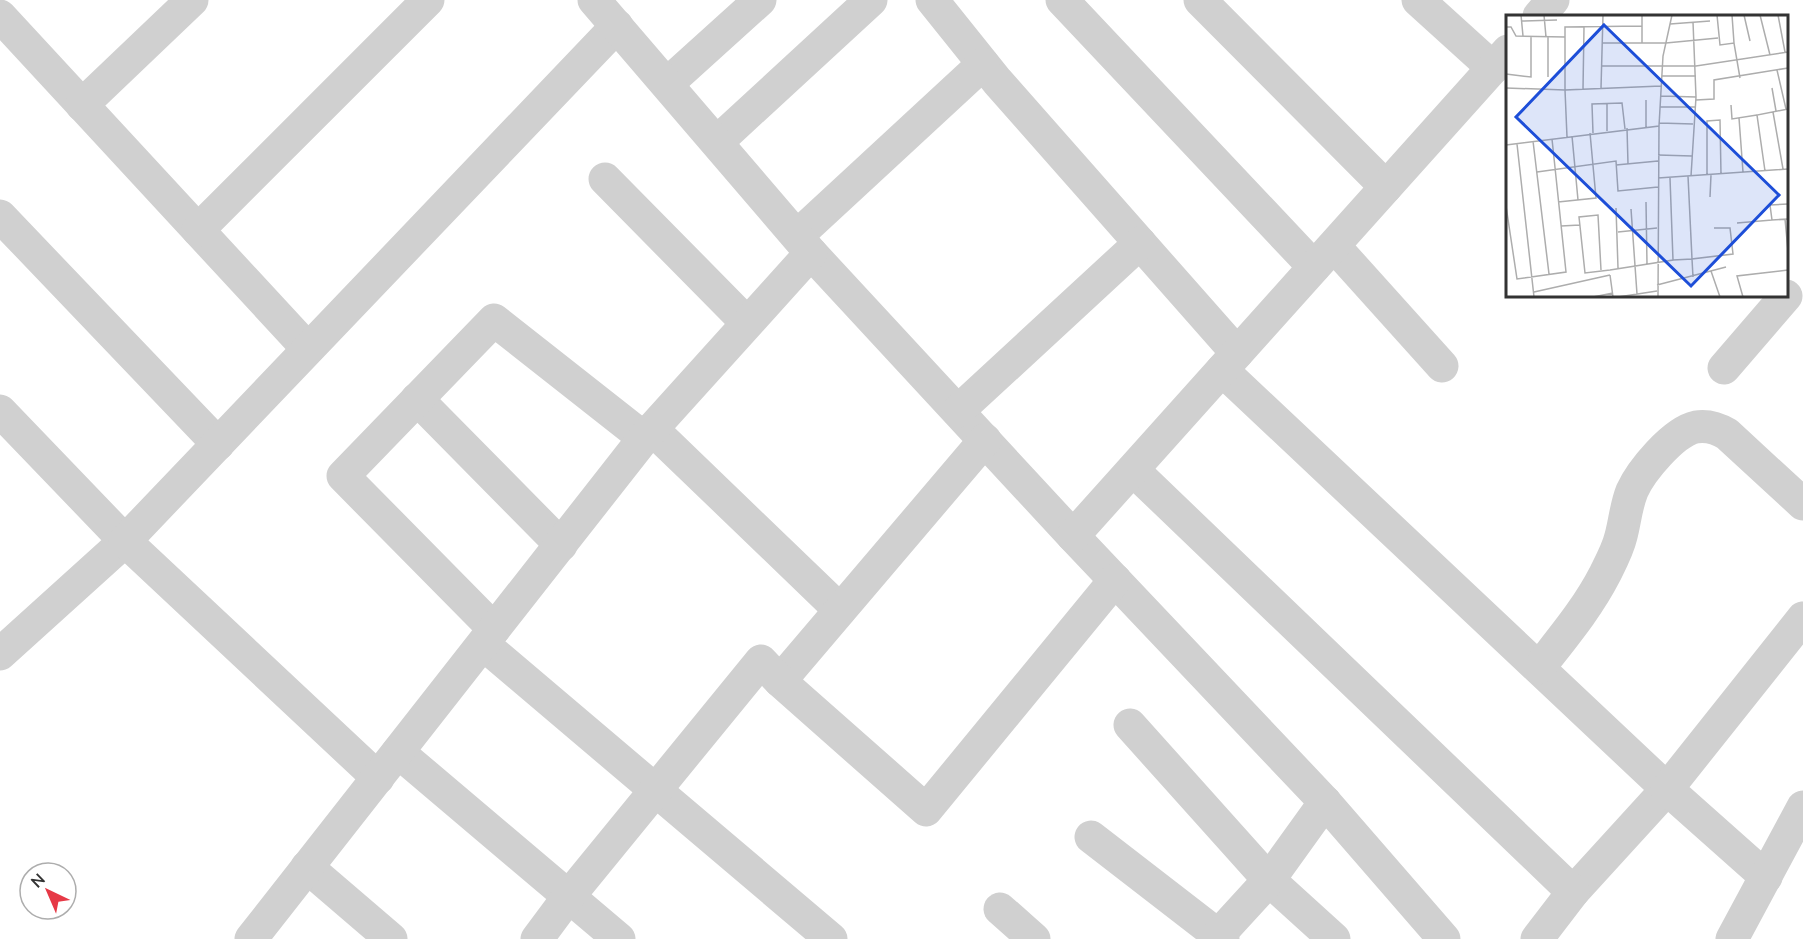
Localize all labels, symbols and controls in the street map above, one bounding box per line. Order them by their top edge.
inset map [1506,15,1788,297]
north arrow [18,861,78,921]
text: N [26,869,50,893]

